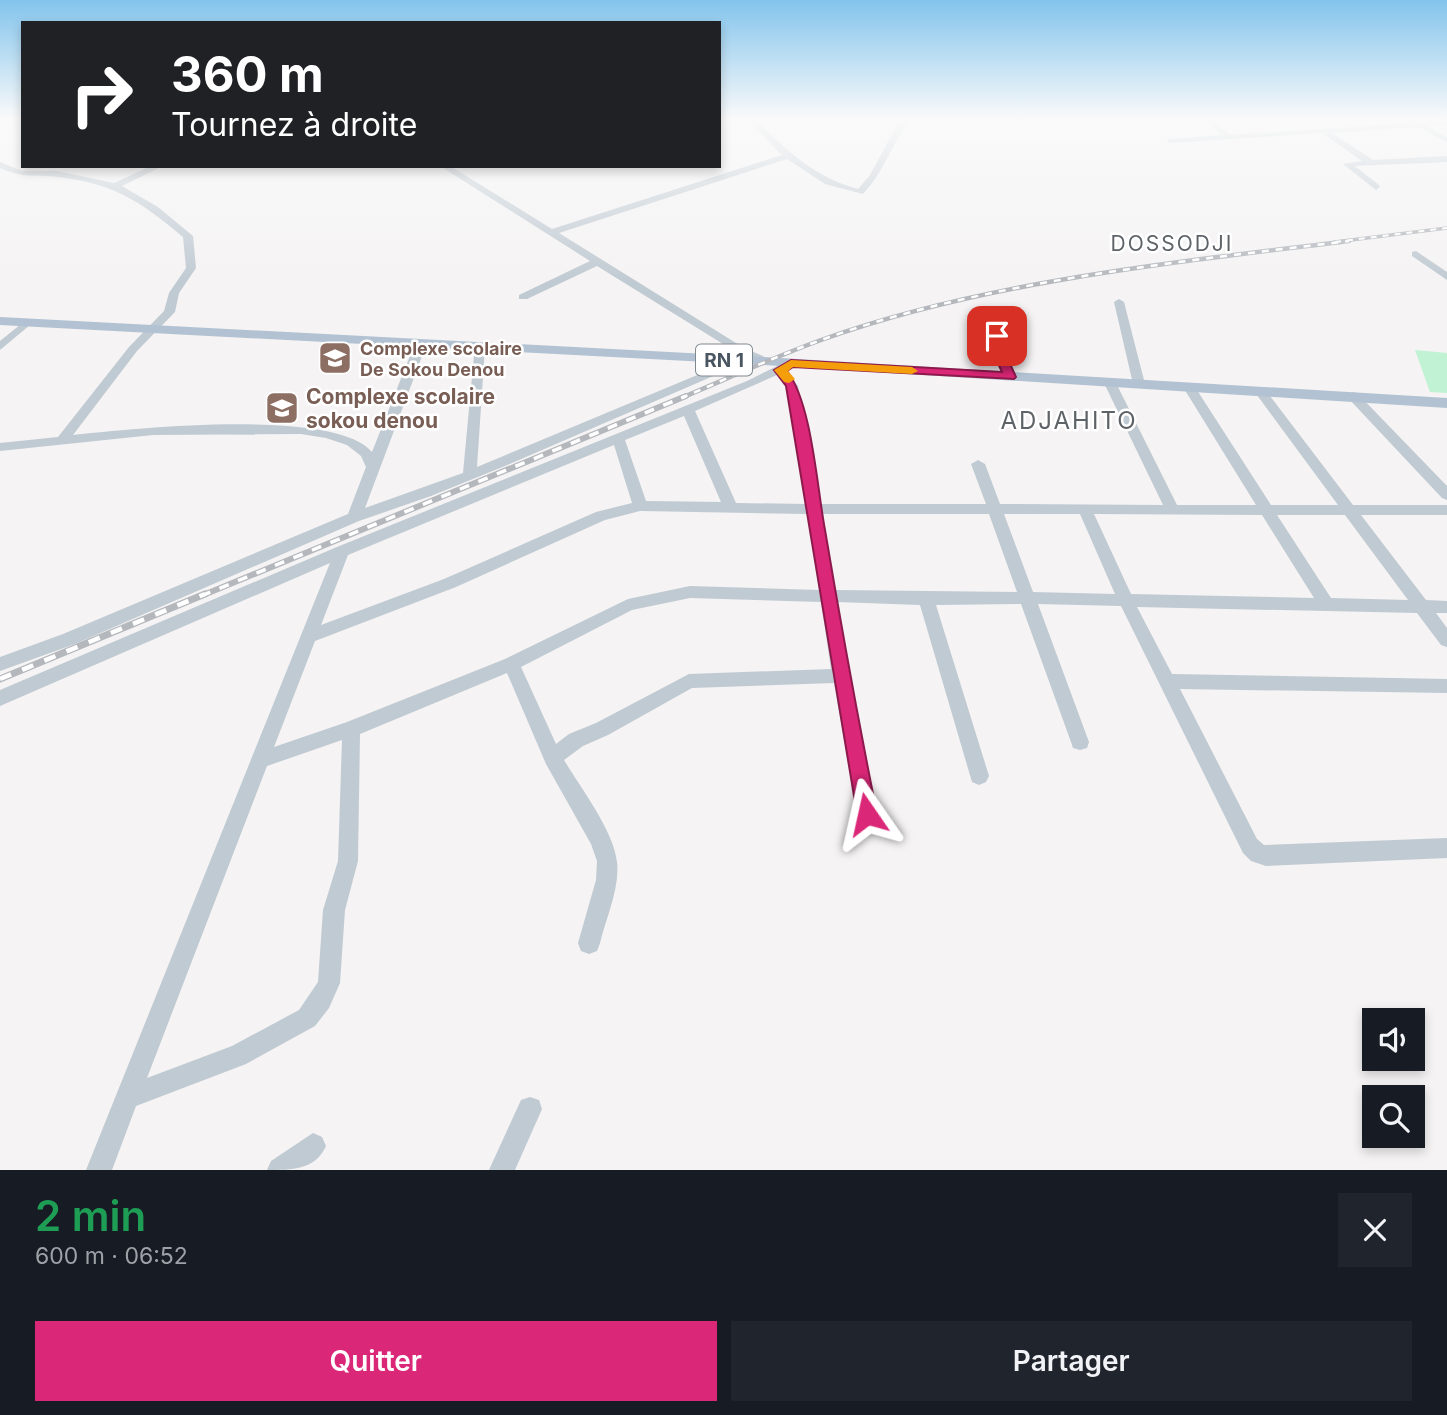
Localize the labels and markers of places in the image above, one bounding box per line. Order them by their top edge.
pin [967,306,1027,366]
place label: Complexe scolaire De Sokou Denou [360,338,522,380]
school or university icon: Complexe scolaire De Sokou Denou [316,339,354,377]
place label: Complexe scolaire sokou denou [306,384,495,433]
school or university icon: Complexe scolaire sokou denou [263,389,301,427]

